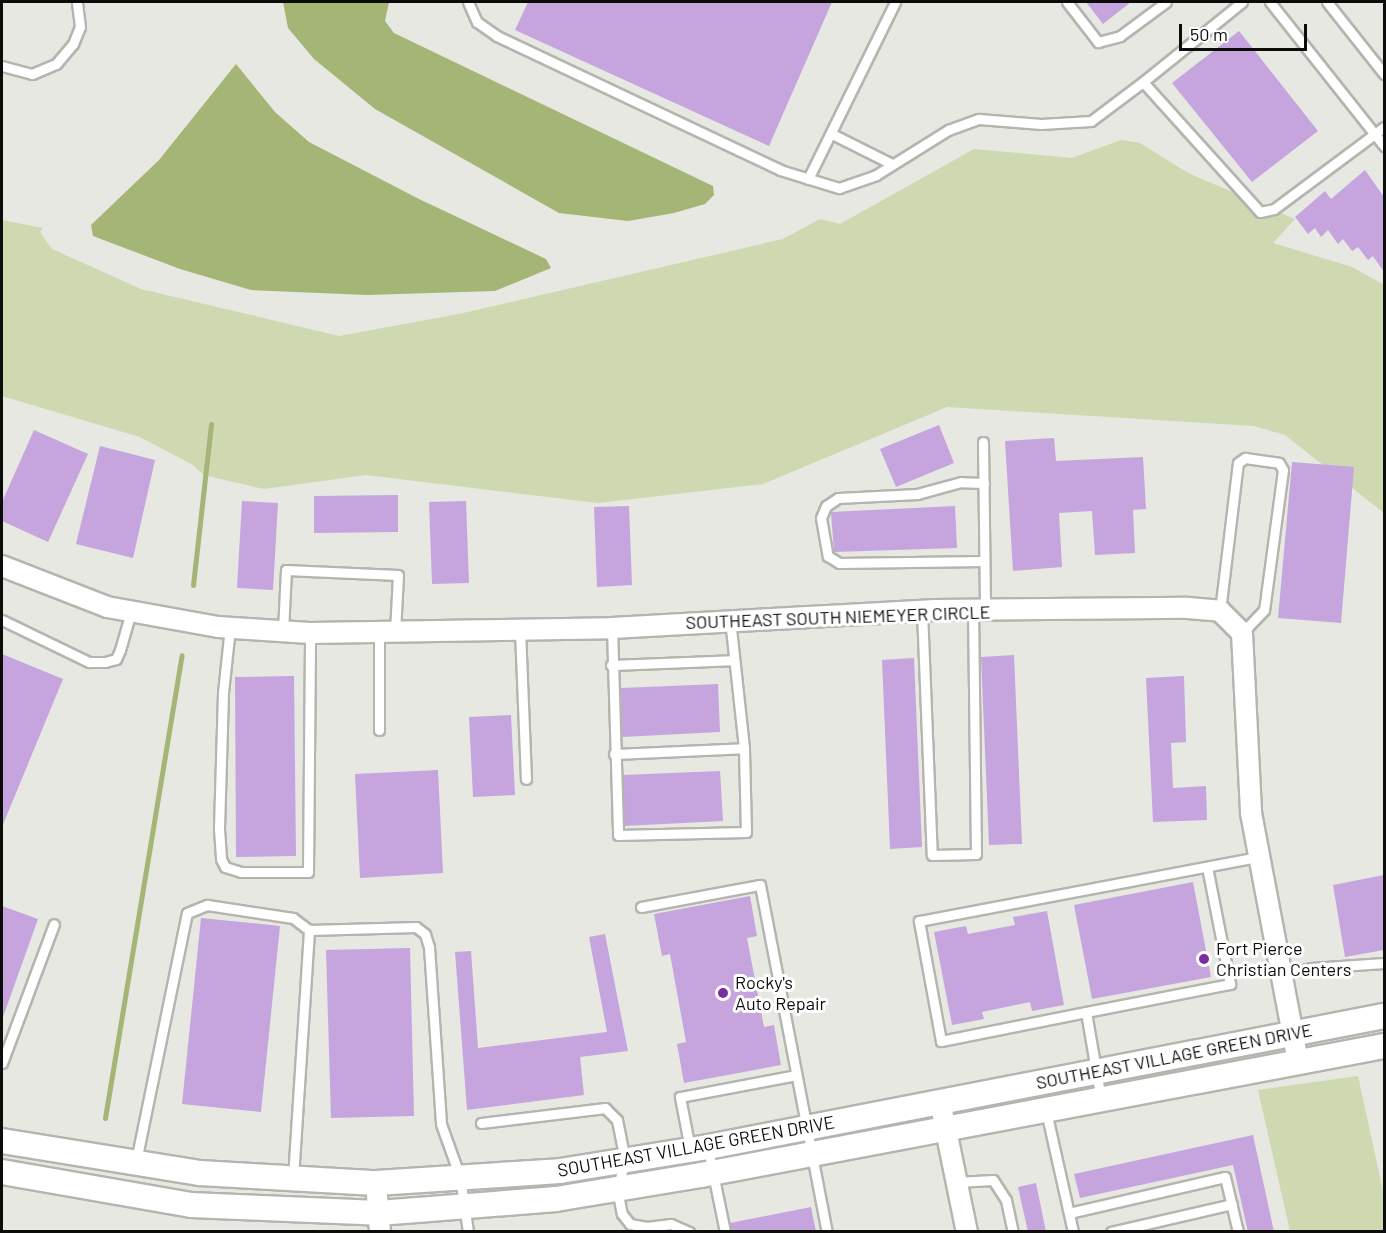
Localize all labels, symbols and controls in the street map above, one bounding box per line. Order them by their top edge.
scale bar [1182,12,1310,50]
text: 50 m [1190,23,1228,45]
street label: SOUTHEAST SOUTH NIEMEYER CIRCLE [685,601,991,633]
place label: Fort Pierce Christian Centers [1216,938,1351,980]
marker: Fort Pierce Christian Centers [1197,952,1211,966]
place label: Rocky's Auto Repair [735,972,826,1014]
marker: Rocky's Auto Repair [716,986,730,1000]
street label: SOUTHEAST VILLAGE GREEN DRIVE [1034,1019,1314,1093]
street label: SOUTHEAST VILLAGE GREEN DRIVE [556,1111,836,1181]

